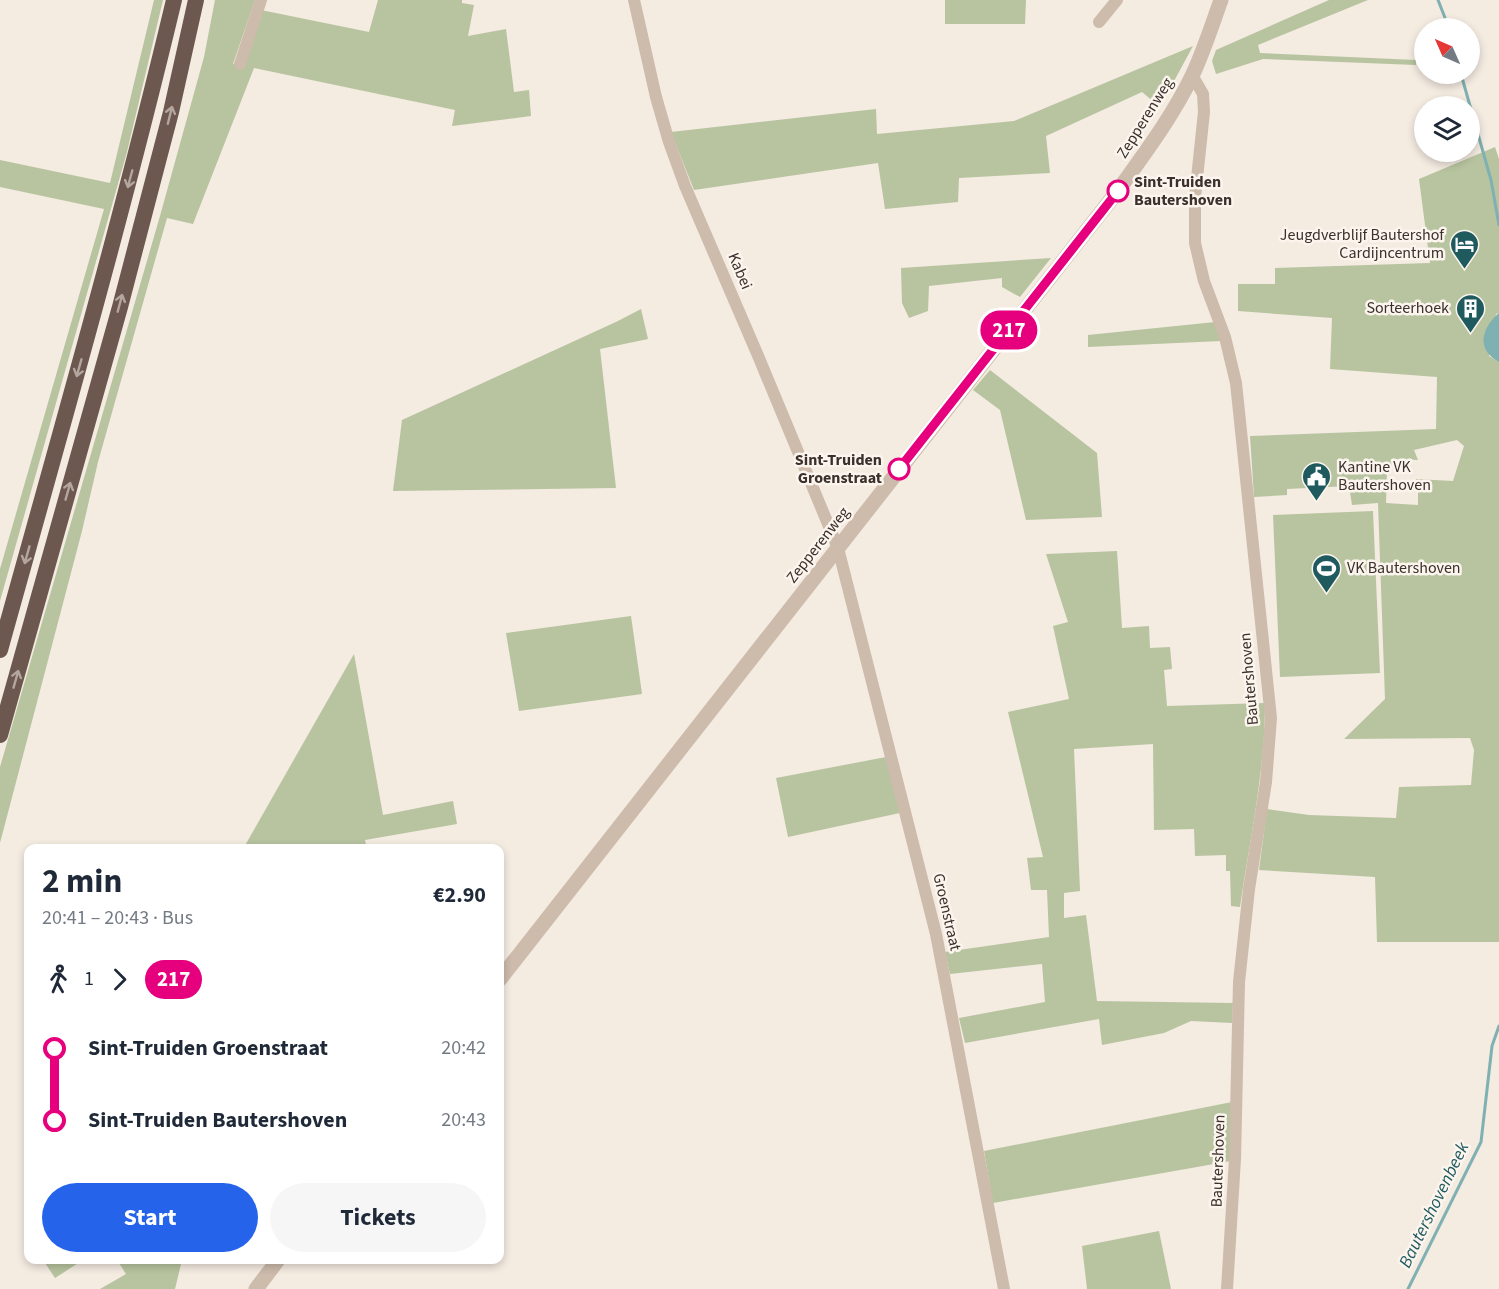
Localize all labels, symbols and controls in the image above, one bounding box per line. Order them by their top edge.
north arrow [1414,18,1480,84]
map controls [1414,18,1480,162]
street label: Zepperenweg [1111,73,1179,163]
button: layers [1414,96,1480,162]
one-way arrow [165,106,177,125]
one-way arrow [123,169,135,188]
place label: Sint-Truiden Bautershoven [1134,171,1232,211]
marker: Sint-Truiden Bautershoven [1107,180,1129,202]
place label: Jeugdverblijf Bautershof Cardijncentrum [1280,224,1445,264]
hotel icon: Jeugdverblijf Bautershof Cardijncentrum [1449,228,1481,270]
street label: Kabei [722,249,758,293]
building icon: Sorteerhoek [1454,292,1486,334]
one-way arrow [115,294,127,313]
place label: Sorteerhoek [1366,297,1449,319]
line badge: 217 [974,310,1044,350]
text: 217 [992,315,1026,345]
one-way arrow [73,358,84,377]
place label: Sint-Truiden Groenstraat [795,449,882,489]
place label: Kantine VK Bautershoven [1338,456,1431,496]
marker: Sint-Truiden Groenstraat [888,458,910,480]
public building icon: Kantine VK Bautershoven [1301,460,1333,502]
one-way arrow [63,482,74,501]
street label: Zepperenweg [781,502,855,588]
one-way arrow [20,545,32,564]
sports icon: VK Bautershoven [1310,552,1342,594]
place label: VK Bautershoven [1347,557,1461,579]
street label: Bautershoven [1234,632,1264,726]
one-way arrow [11,670,22,689]
text: 2 min [42,858,122,905]
street label: Groenstraat [927,871,967,953]
text: €2.90 [433,879,486,911]
text: 20:41 – 20:43 · Bus [42,904,193,932]
icon: walk [42,963,75,996]
icon: forward [103,963,136,996]
text: 217 [157,964,190,994]
text: 1 [84,965,94,993]
text: Sint-Truiden Groenstraat [88,1032,328,1064]
text: 20:42 [441,1034,486,1062]
text: Sint-Truiden Bautershoven [88,1104,347,1136]
text: 20:43 [441,1106,486,1134]
street label: Bautershoven [1205,1114,1231,1208]
water label: Bautershovenbeek [1393,1138,1475,1272]
button: Start [42,1183,258,1252]
button: Tickets [270,1183,486,1252]

